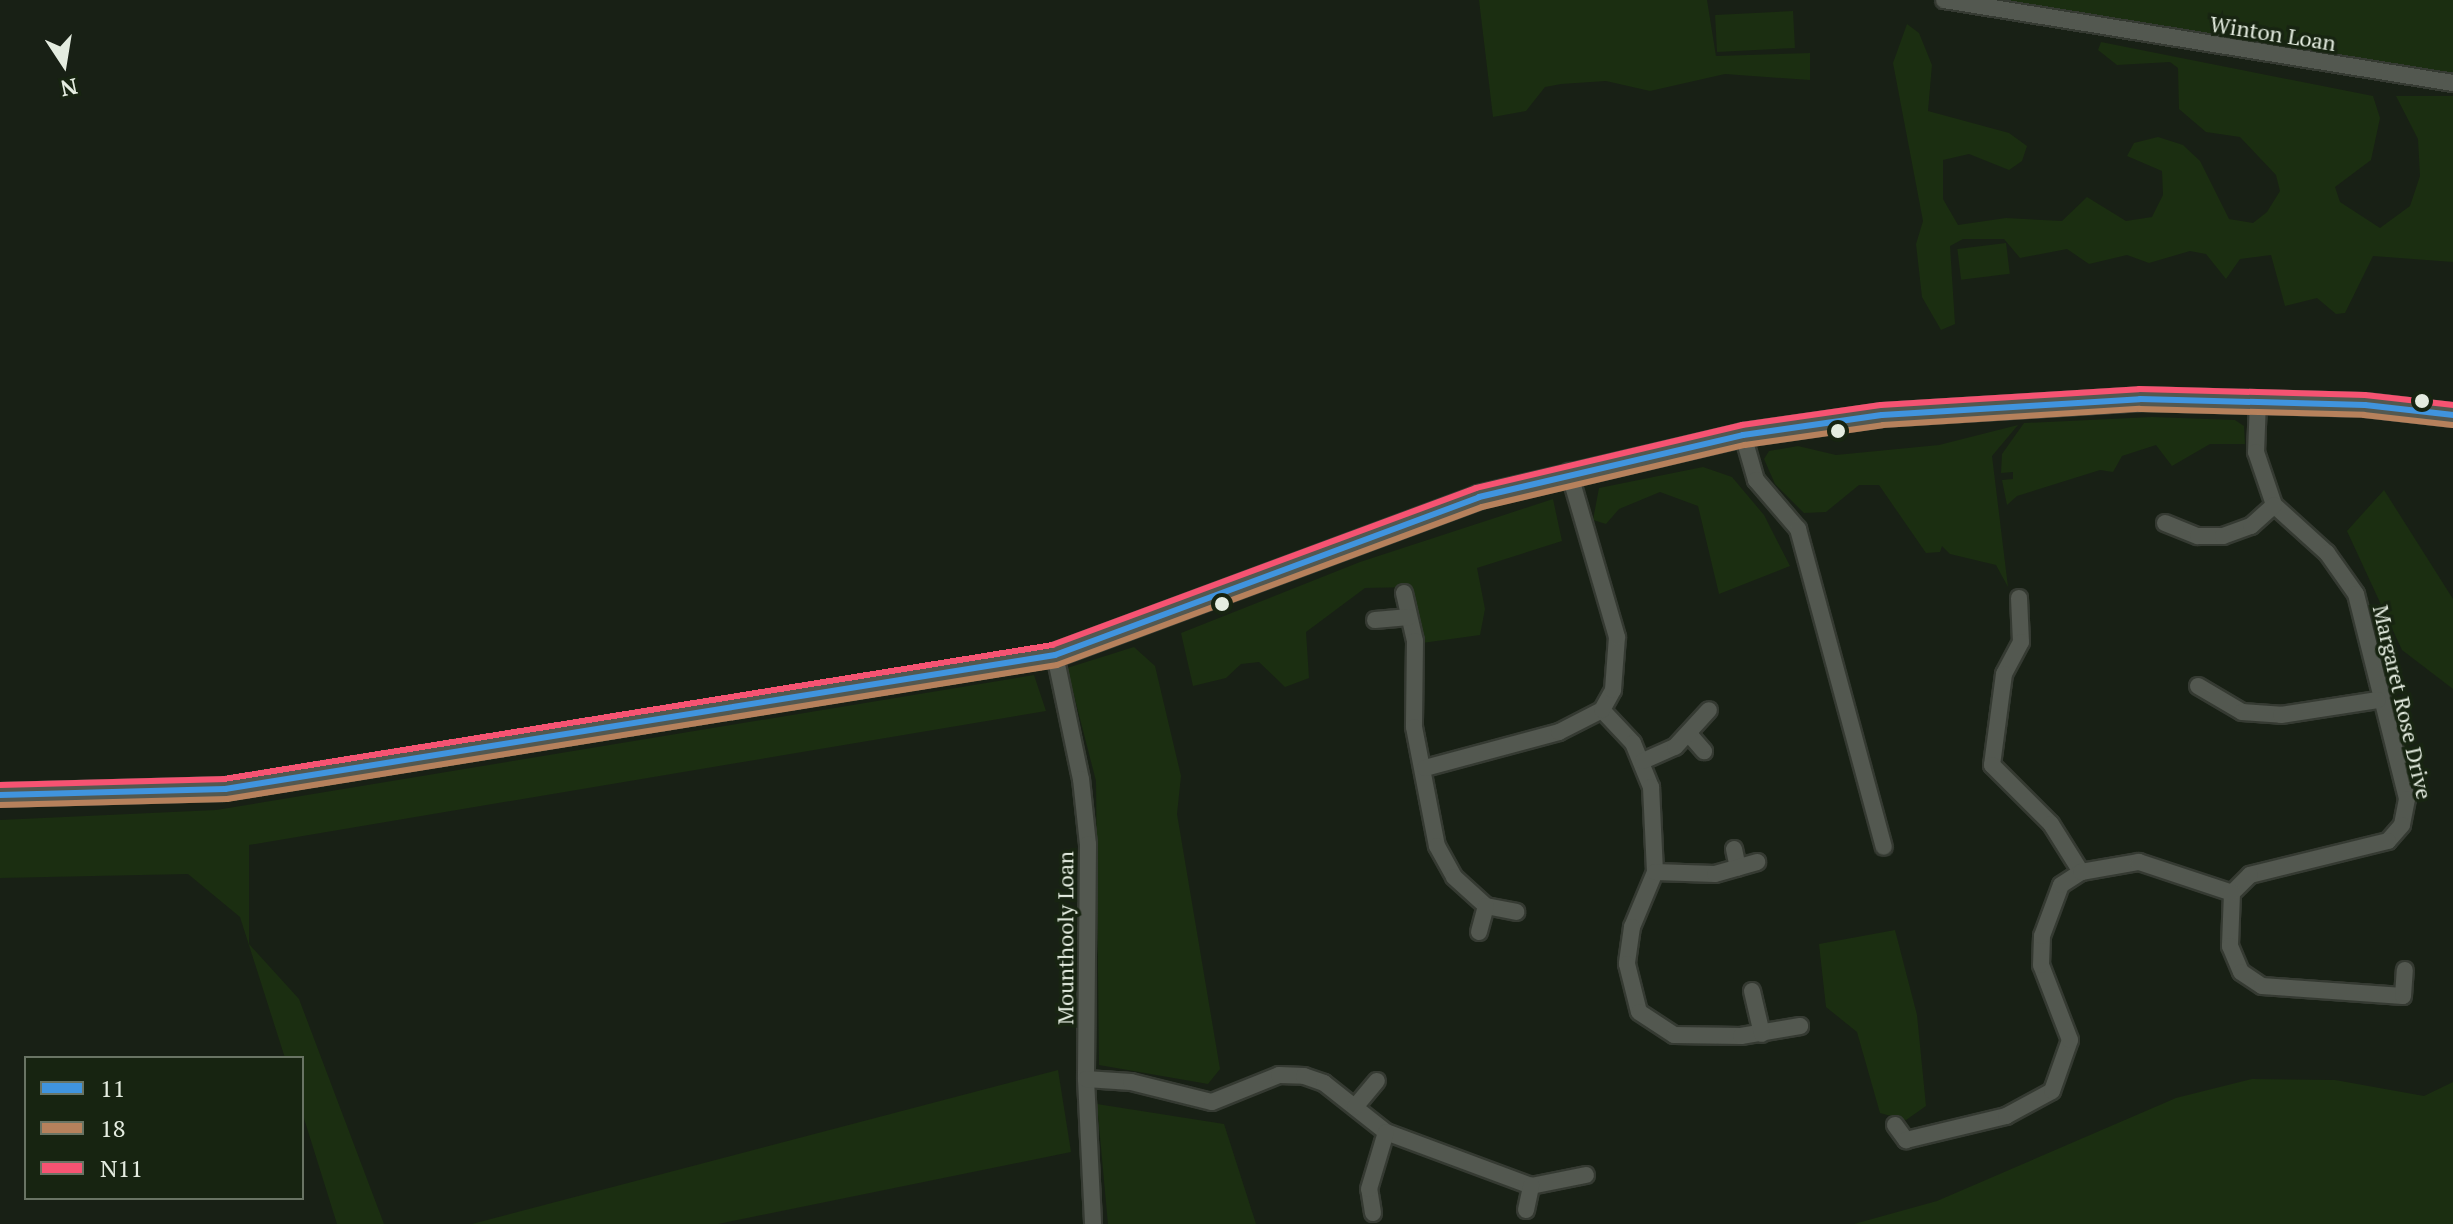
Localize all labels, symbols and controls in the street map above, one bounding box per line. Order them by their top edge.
street label: Winton Loan [2208,10,2338,56]
north arrow [24,24,104,104]
text: N [58,72,80,104]
unlabelled marker [2414,393,2430,409]
unlabelled marker [1830,423,1846,439]
unlabelled marker [1214,596,1230,612]
street label: Margaret Rose Drive [2368,602,2438,802]
street label: Mounthooly Loan [1052,851,1078,1025]
legend [24,1056,304,1200]
text: 11 [100,1072,126,1104]
text: 18 [100,1112,126,1144]
text: N11 [100,1152,143,1184]

